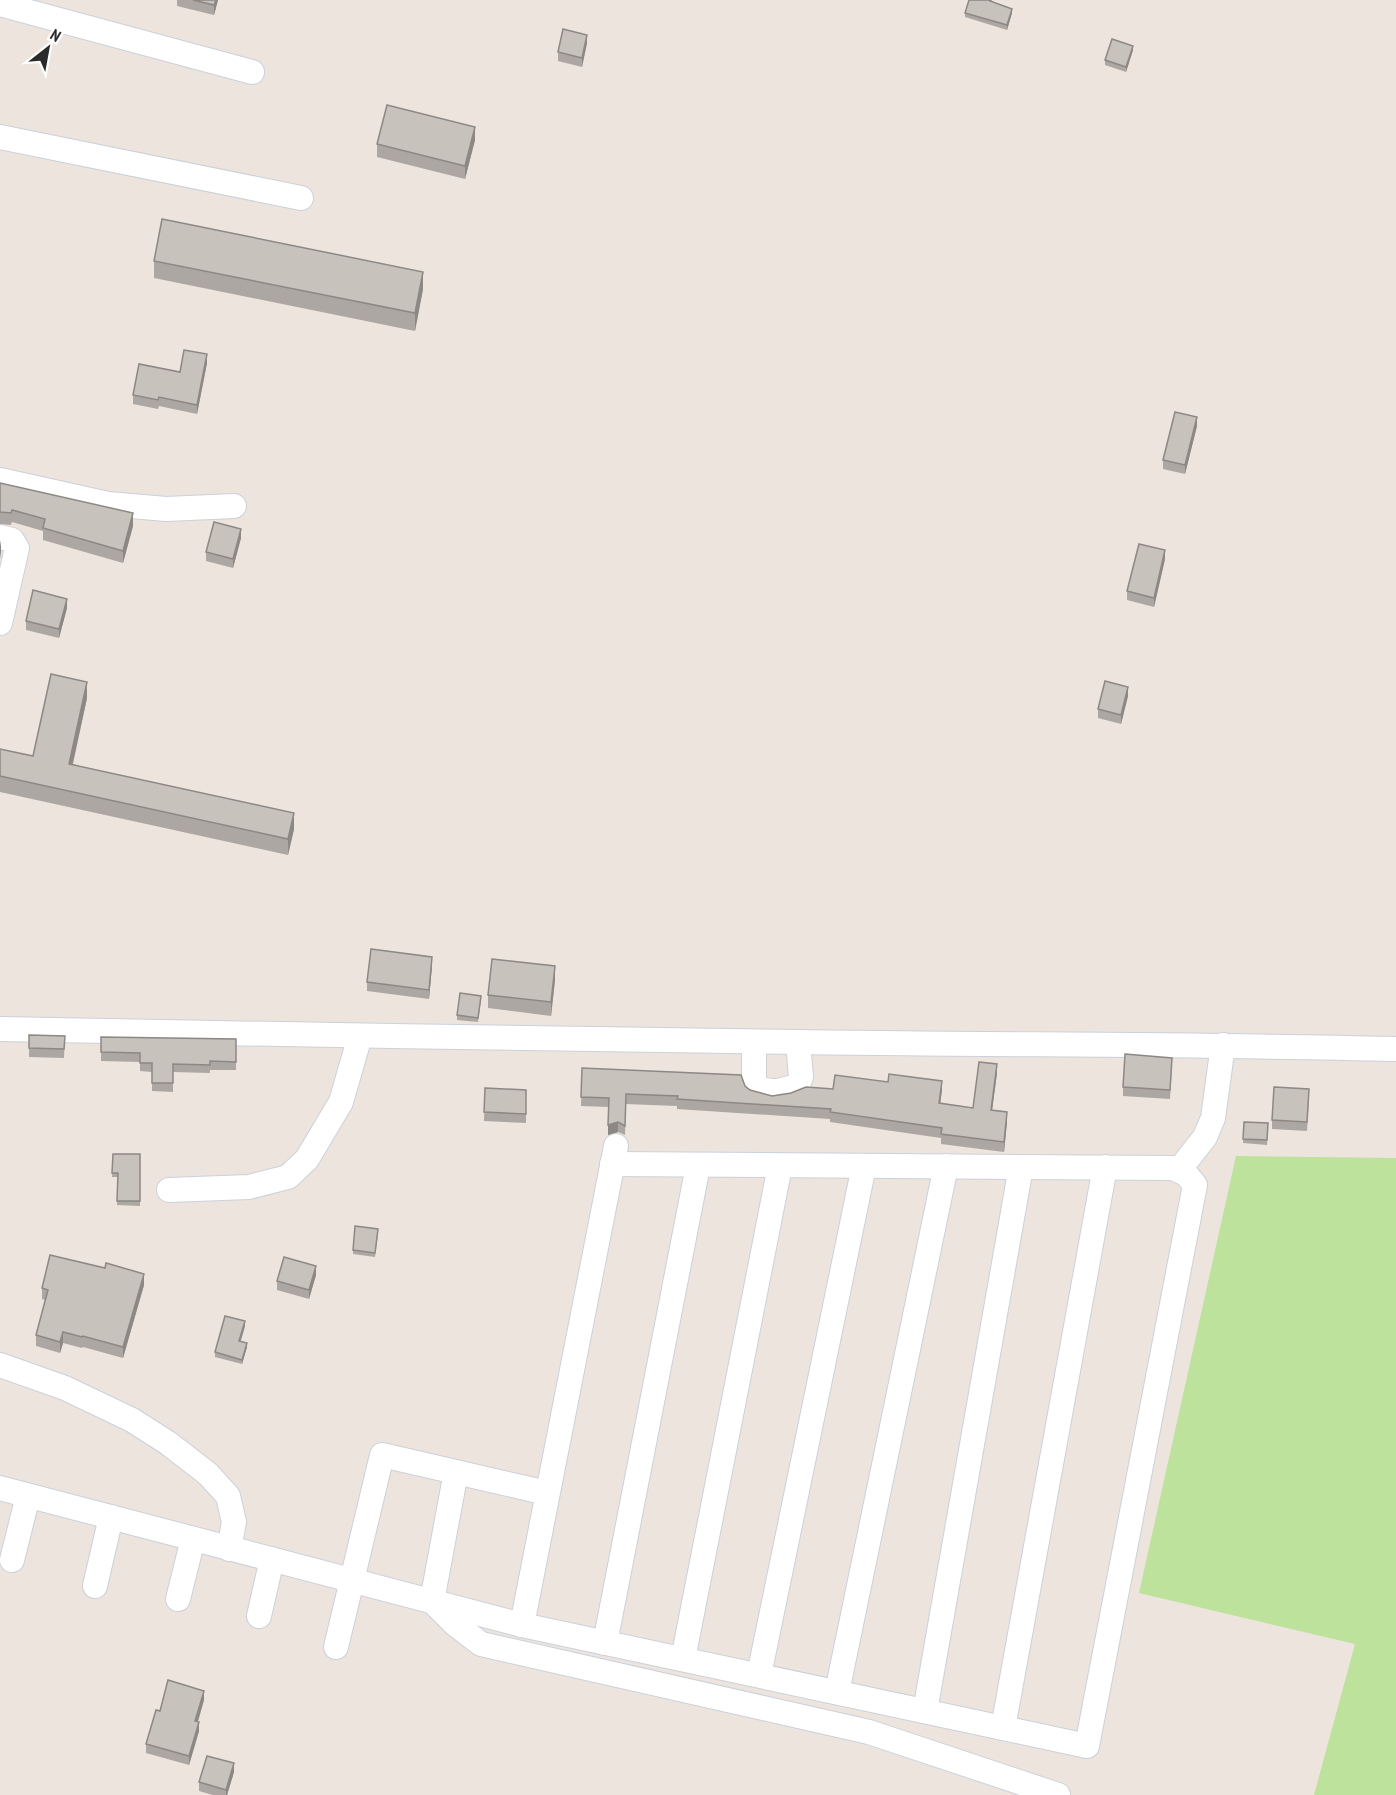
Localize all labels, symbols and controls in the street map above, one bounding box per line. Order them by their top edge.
north arrow [18,18,78,78]
text: N [47,24,65,46]

